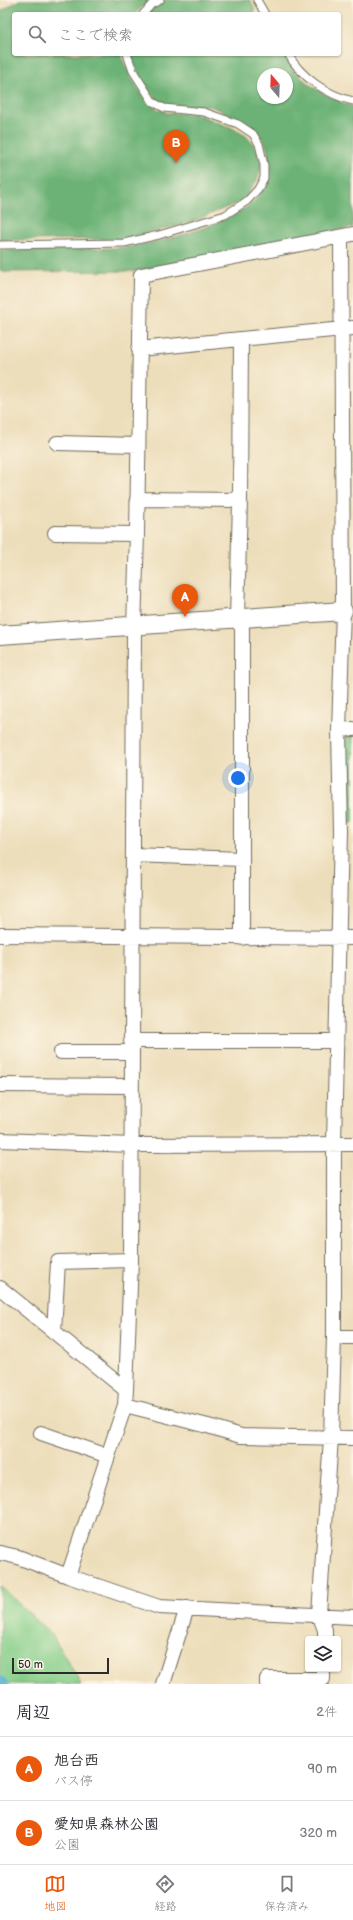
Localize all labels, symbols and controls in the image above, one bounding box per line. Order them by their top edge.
search box [12,12,341,56]
icon: search [26,23,48,45]
text: ここで検索 [58,26,133,45]
north arrow [257,68,293,104]
pin: B [163,130,189,163]
pin: A [172,584,198,617]
your location [228,768,248,788]
map controls [305,1636,341,1672]
button: layers [305,1636,341,1672]
scale bar [12,1656,109,1675]
text: 50 m [18,1658,43,1671]
text: 周辺 [16,1703,50,1723]
text: 2件 [316,1704,337,1720]
text: 旭台西 [54,1751,99,1770]
text: A [25,1761,33,1777]
text: 90 m [308,1761,337,1777]
text: バス停 [54,1773,93,1789]
text: 愛知県森林公園 [54,1815,159,1834]
text: B [24,1825,34,1841]
text: 320 m [299,1825,337,1841]
text: 公園 [54,1837,80,1853]
tab: 地図 [44,1873,66,1913]
tab: 経路 [154,1873,176,1913]
tab: 保存済み [265,1873,309,1913]

